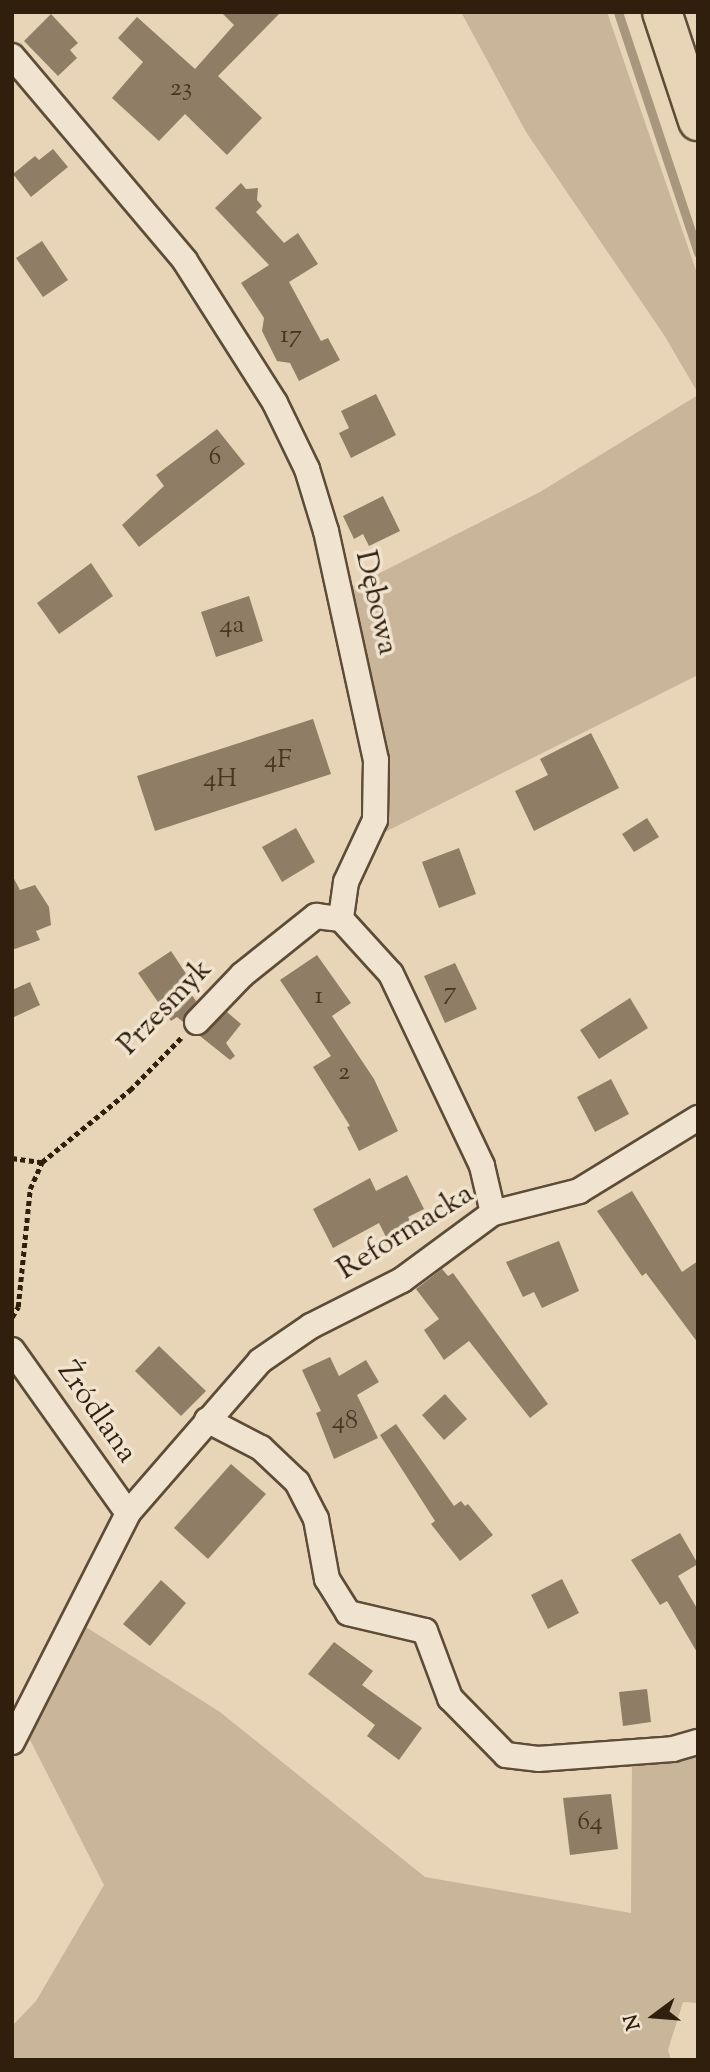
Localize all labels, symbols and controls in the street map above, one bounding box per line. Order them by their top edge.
house number: 23 [170,73,192,105]
house number: 17 [280,320,302,352]
house number: 6 [209,442,221,474]
street label: Dębowa [346,547,404,659]
house number: 4a [219,610,245,642]
house number: 4F [264,745,292,777]
house number: 4H [203,764,237,796]
street label: Przesmyk [111,952,221,1064]
house number: 7 [443,977,457,1009]
house number: 1 [315,981,323,1013]
house number: 2 [338,1057,350,1089]
street label: Reformacka [331,1177,481,1289]
street label: Źródlana [48,1355,144,1471]
house number: 48 [332,1406,358,1438]
house number: 64 [577,1807,603,1839]
north arrow [619,1981,689,2051]
text: N [618,2011,648,2033]

